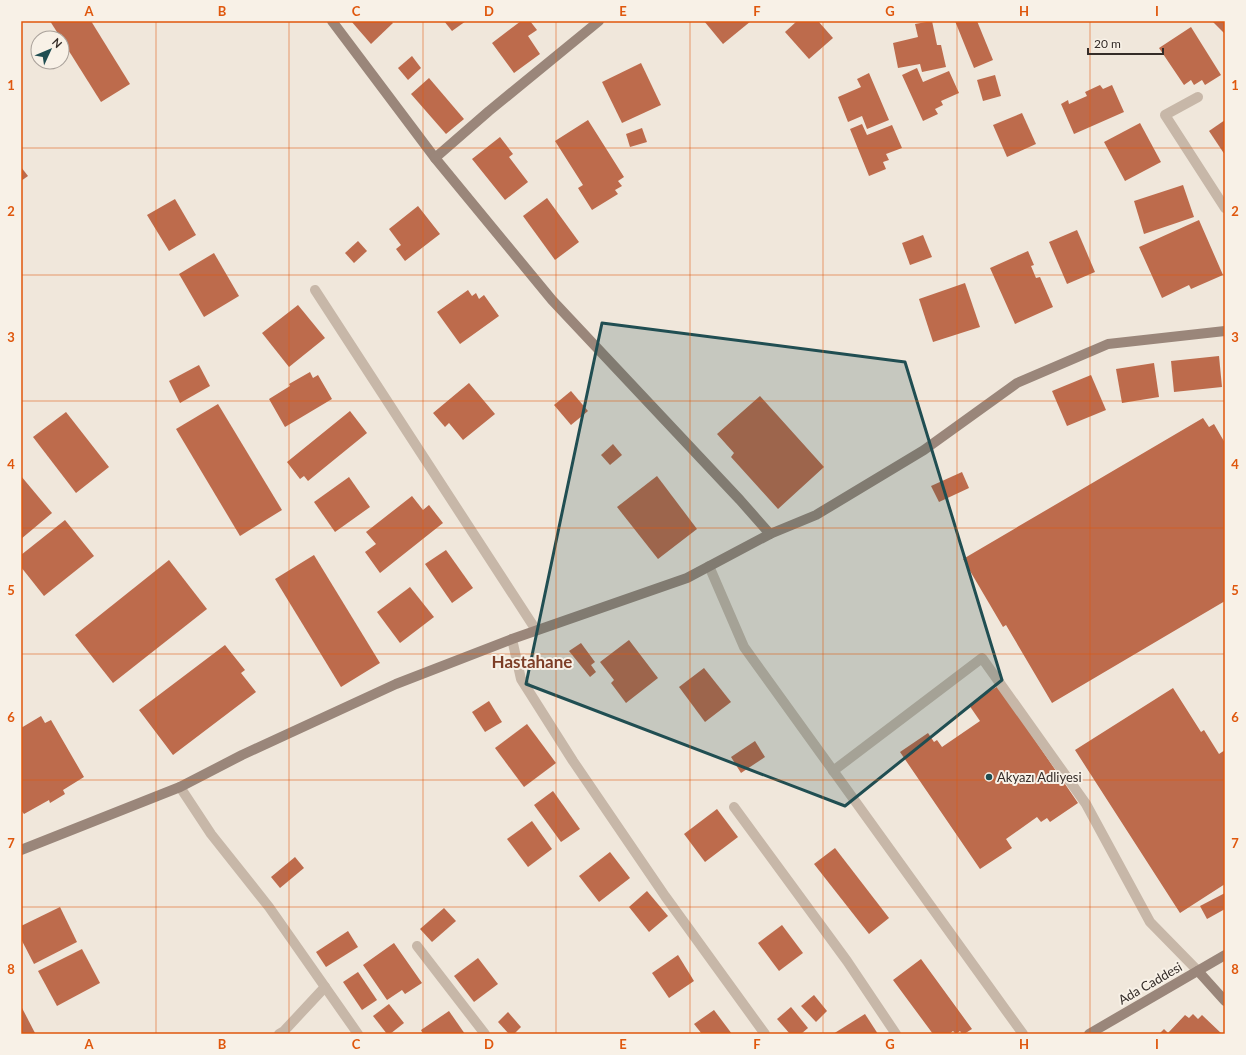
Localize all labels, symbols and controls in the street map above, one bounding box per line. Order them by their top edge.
text: A [83,3,94,19]
text: B [218,3,227,19]
text: C [352,3,361,19]
text: D [484,3,494,19]
text: E [619,3,627,19]
text: F [753,3,761,19]
text: G [885,3,895,19]
text: H [1019,3,1029,19]
text: I [1155,3,1159,19]
north arrow [30,30,70,70]
scale bar [1088,30,1163,56]
text: N [50,35,65,50]
text: 20 m [1094,36,1121,51]
text: 1 [7,77,15,93]
text: 1 [1231,77,1239,93]
text: 2 [7,203,15,219]
text: 2 [1231,203,1239,219]
text: 3 [7,329,15,345]
text: 3 [1231,329,1239,345]
text: 4 [7,456,15,472]
text: 4 [1231,456,1239,472]
text: 5 [7,582,15,598]
text: 5 [1231,582,1239,598]
district label: Hastahane [492,651,572,672]
text: 6 [7,709,15,725]
text: 6 [1231,709,1239,725]
place label: Akyazı Adliyesi [997,769,1082,785]
marker: Akyazı Adliyesi [984,772,994,782]
text: 7 [7,835,15,851]
text: 7 [1231,835,1239,851]
street label: Ada Caddesi [1115,958,1185,1008]
text: 8 [7,961,15,977]
text: 8 [1231,961,1239,977]
text: A [83,1036,94,1052]
text: B [218,1036,227,1052]
text: C [352,1036,361,1052]
text: D [484,1036,494,1052]
text: E [619,1036,627,1052]
text: F [753,1036,761,1052]
text: G [885,1036,895,1052]
text: H [1019,1036,1029,1052]
text: I [1155,1036,1159,1052]

